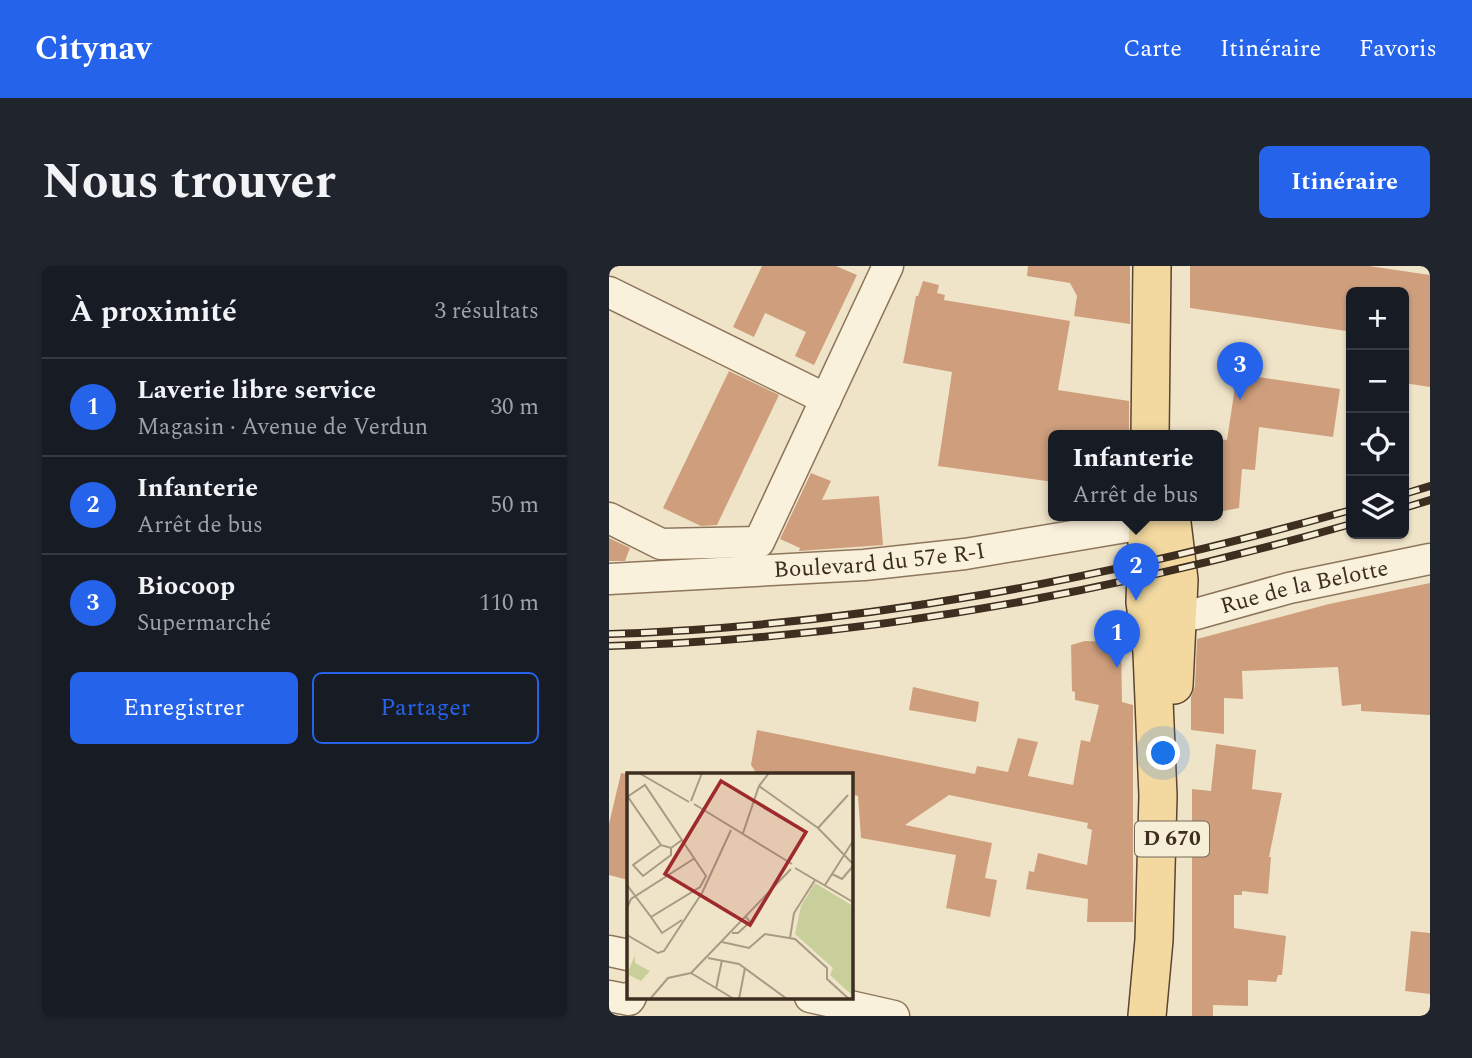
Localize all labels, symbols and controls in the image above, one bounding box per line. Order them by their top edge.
text: Citynav [35,24,151,74]
text: Carte [1123,31,1182,67]
text: Itinéraire [1220,31,1321,67]
text: Favoris [1359,31,1437,67]
text: Nous trouver [42,145,335,220]
button: Itinéraire [1259,146,1430,218]
map controls [1346,287,1409,539]
button: + [1346,287,1409,350]
text: À proximité [70,289,237,335]
text: 3 résultats [434,294,539,329]
pin: 3 [1217,342,1263,400]
button: − [1346,350,1409,413]
text: Laverie libre service [137,370,376,410]
text: 1 [87,390,99,425]
text: 30 m [490,390,539,425]
text: Magasin · Avenue de Verdun [137,410,428,445]
button: locate [1346,413,1409,476]
popup [1048,430,1223,521]
text: Infanterie [1073,438,1194,478]
text: Infanterie [137,468,258,508]
button: layers [1346,476,1409,539]
text: Arrêt de bus [1073,478,1199,513]
text: 2 [87,488,99,523]
text: 50 m [490,488,539,523]
text: Arrêt de bus [137,508,263,543]
street label: Boulevard du 57e R-I [773,533,988,587]
pin: 2 [1113,543,1159,601]
street label: Rue de la Belotte [1216,551,1391,624]
text: Biocoop [137,566,235,606]
text: 3 [87,586,99,621]
text: 110 m [479,586,539,621]
text: Supermarché [137,606,271,641]
pin: 1 [1094,610,1140,668]
button: Enregistrer [70,672,298,744]
button: Partager [312,672,539,744]
your location [1146,736,1180,770]
inset map [627,773,852,998]
road number: D 670 [1135,822,1209,856]

